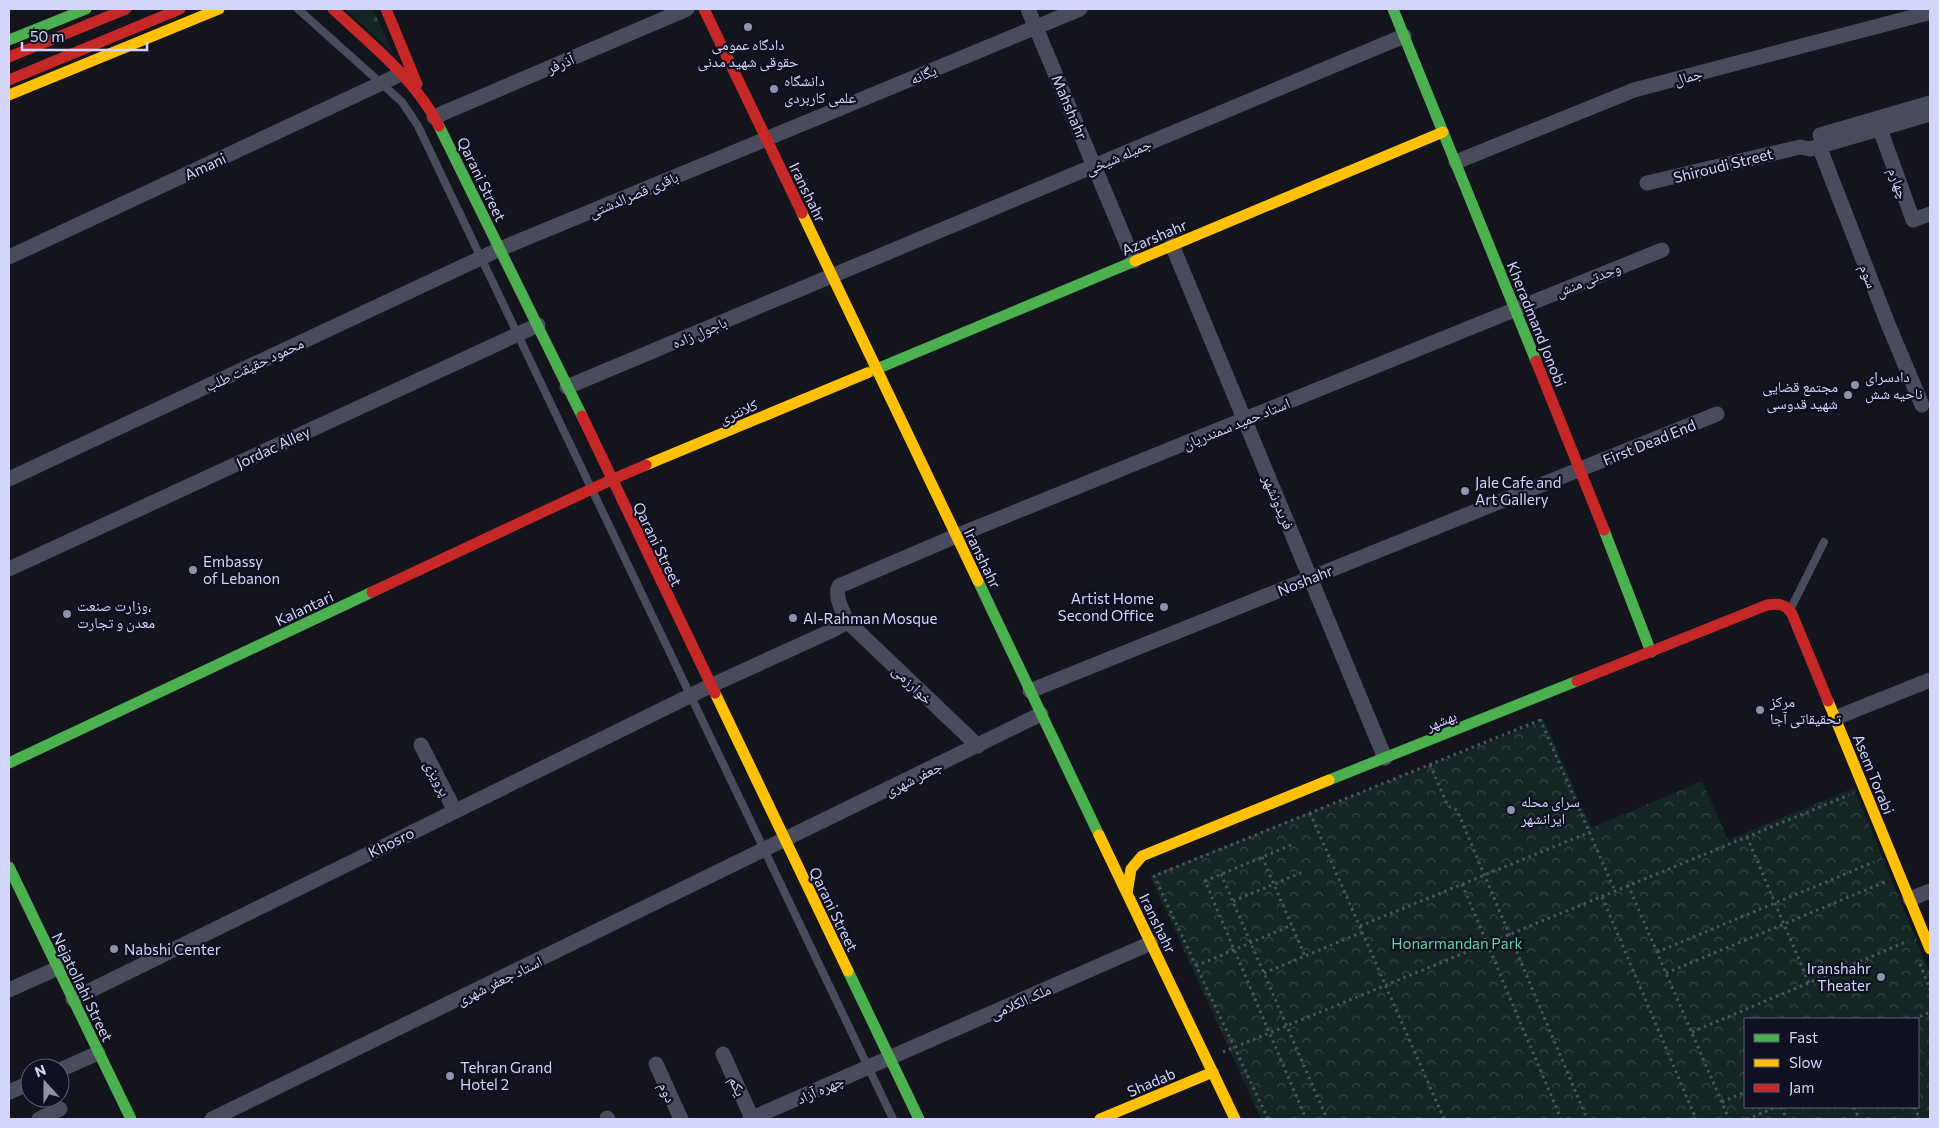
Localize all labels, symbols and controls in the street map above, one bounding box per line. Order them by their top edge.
scale bar [22,20,148,52]
marker: دادگاه عمومی حقوقی شهید مدنی [742,21,754,33]
text: 50 m [30,27,64,45]
place label: دادگاه عمومی حقوقی شهید مدنی [697,35,799,72]
street label: آذرفر [543,49,578,78]
street label: یگانه [907,60,939,88]
street label: جمال [1672,64,1705,90]
place label: دانشگاه علمی کاربردی [784,71,857,108]
street label: Mahshahr [1048,72,1092,142]
marker: دانشگاه علمی کاربردی [768,83,780,95]
street label: Qarani Street [454,134,510,224]
street label: جمیله شیخی [1082,134,1155,180]
street label: Shiroudi Street [1671,144,1775,186]
street label: Amani [181,149,229,183]
street label: Iranshahr [786,159,830,225]
street label: چهارم [1883,165,1913,202]
street label: باقری قصرالدشتی [585,167,681,223]
street label: Azarshahr [1119,215,1189,259]
street label: وحدتی منش [1553,258,1624,302]
street label: Kheradmand Jonobi [1504,259,1570,389]
street label: سوم [1854,261,1882,291]
street label: باجول زاده [669,312,730,353]
street label: محمود حقیقت طلب [202,333,307,396]
place label: دادسرای ناحیه شش [1865,367,1923,404]
place label: مجتمع قضایی شهید قدوسی [1762,377,1838,414]
marker: دادسرای ناحیه شش [1849,379,1861,391]
marker: مجتمع قضایی شهید قدوسی [1842,389,1854,401]
street label: استاد حمید سمندریان [1180,393,1293,455]
street label: کلانتری [716,395,761,429]
street label: First Dead End [1600,415,1698,469]
street label: Jordac Alley [233,422,313,472]
street label: فریدونشهر [1258,471,1299,532]
place label: Jale Cafe and Art Gallery [1475,473,1561,508]
marker: Jale Cafe and Art Gallery [1459,485,1471,497]
street label: Qarani Street [630,499,686,589]
street label: Iranshahr [961,525,1005,591]
place label: Embassy of Lebanon [203,552,280,587]
street label: Noshahr [1275,561,1335,599]
marker: Embassy of Lebanon [187,564,199,576]
street label: Kalantari [272,587,336,629]
place label: Artist Home Second Office [1058,589,1154,624]
place label: وزارت صنعت، معدن و تجارت [77,596,155,633]
marker: Artist Home Second Office [1158,601,1170,613]
marker: وزارت صنعت، معدن و تجارت [61,608,73,620]
place label: Al-Rahman Mosque [803,609,937,627]
marker: Al-Rahman Mosque [787,612,799,624]
street label: خوارزمی [888,661,937,709]
place label: مرکز تحقیقاتی آجا [1769,692,1842,729]
marker: مرکز تحقیقاتی آجا [1754,704,1766,716]
street label: بهشهر [1422,706,1459,736]
street label: Asem Torabi [1850,731,1898,817]
street label: جعفر شهری [881,756,946,801]
street label: پرویزی [419,757,455,800]
place label: سرای محله ایرانشهر [1520,792,1580,828]
marker: سرای محله ایرانشهر [1505,804,1517,816]
street label: Khosro [365,823,417,861]
street label: Qarani Street [806,864,862,954]
street label: Iranshahr [1136,890,1180,956]
street label: Nejatollahi Street [49,930,117,1044]
park label: Honarmandan Park [1391,934,1523,952]
place label: Nabshi Center [124,940,221,958]
marker: Nabshi Center [108,943,120,955]
street label: استاد جعفر شهری [453,951,546,1010]
place label: Iranshahr Theater [1807,959,1871,994]
marker: Iranshahr Theater [1875,971,1887,983]
street label: ملک الکلامی [987,980,1054,1024]
legend [1744,1018,1919,1108]
text: Fast [1789,1028,1818,1046]
text: Slow [1789,1053,1822,1071]
north arrow [20,1058,70,1108]
place label: Tehran Grand Hotel 2 [460,1058,552,1093]
text: N [32,1061,48,1080]
street label: Shadab [1124,1064,1178,1100]
marker: Tehran Grand Hotel 2 [444,1070,456,1082]
street label: چهره آزاد [794,1071,847,1108]
street label: یکم [724,1073,750,1100]
text: Jam [1789,1078,1814,1096]
street label: دوم [654,1079,680,1106]

